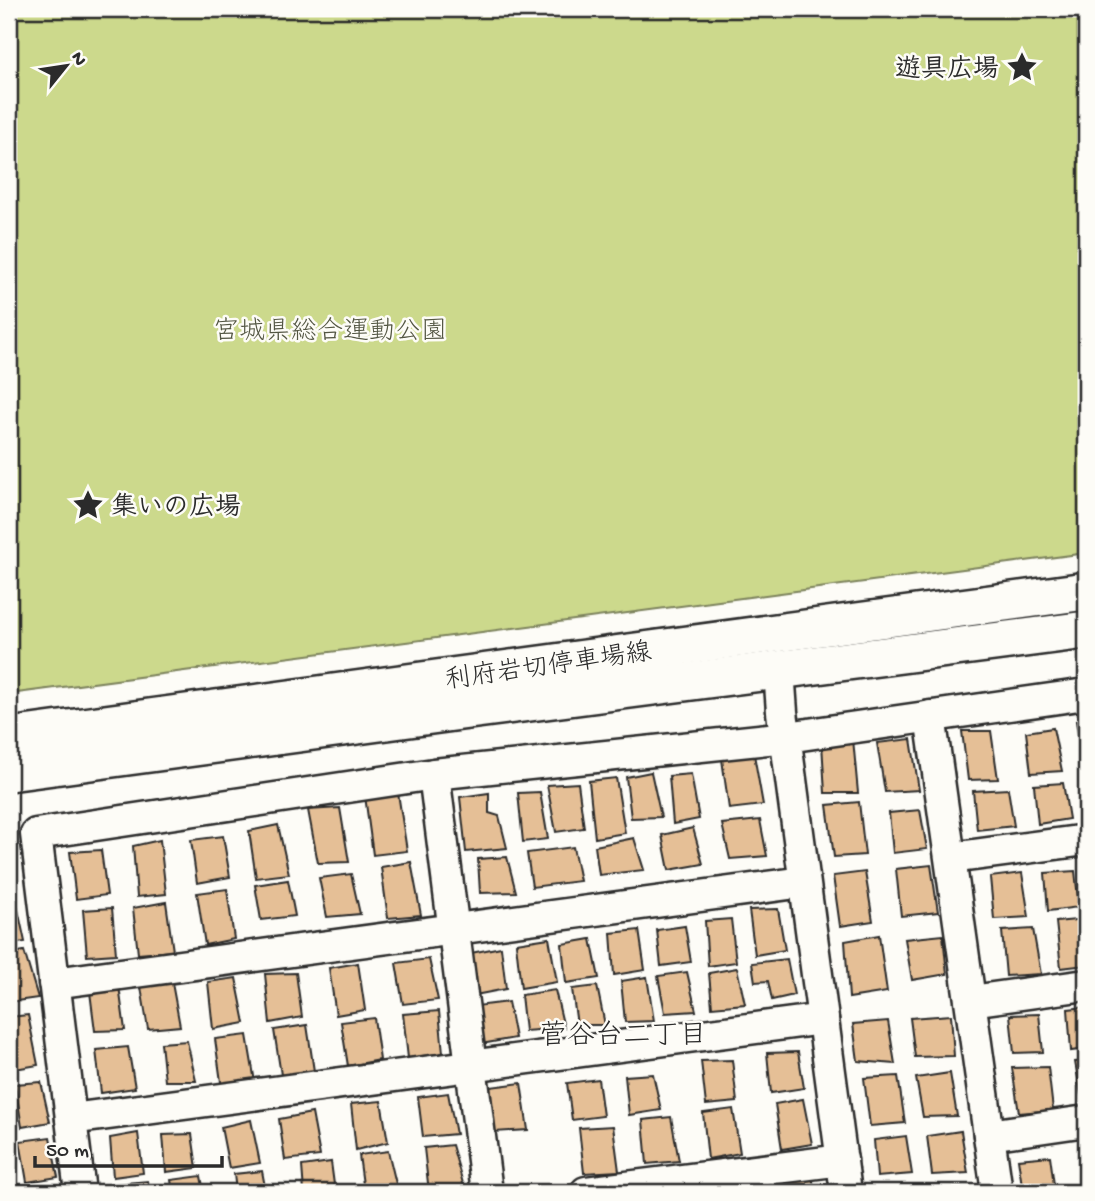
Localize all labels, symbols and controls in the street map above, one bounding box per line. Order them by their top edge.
north arrow [32,32,102,102]
text: N [65,48,91,70]
place icon: 遊具広場 [1005,50,1039,84]
place label: 遊具広場 [895,54,999,87]
park label: 宮城県総合運動公園 [213,317,447,349]
place icon: 集いの広場 [71,488,105,522]
place label: 集いの広場 [111,492,241,525]
street label: 利府岩切停車場線 [443,637,654,698]
district label: 菅谷台二丁目 [539,1020,707,1054]
scale bar [35,1124,222,1168]
text: 50 m [46,1140,89,1165]

